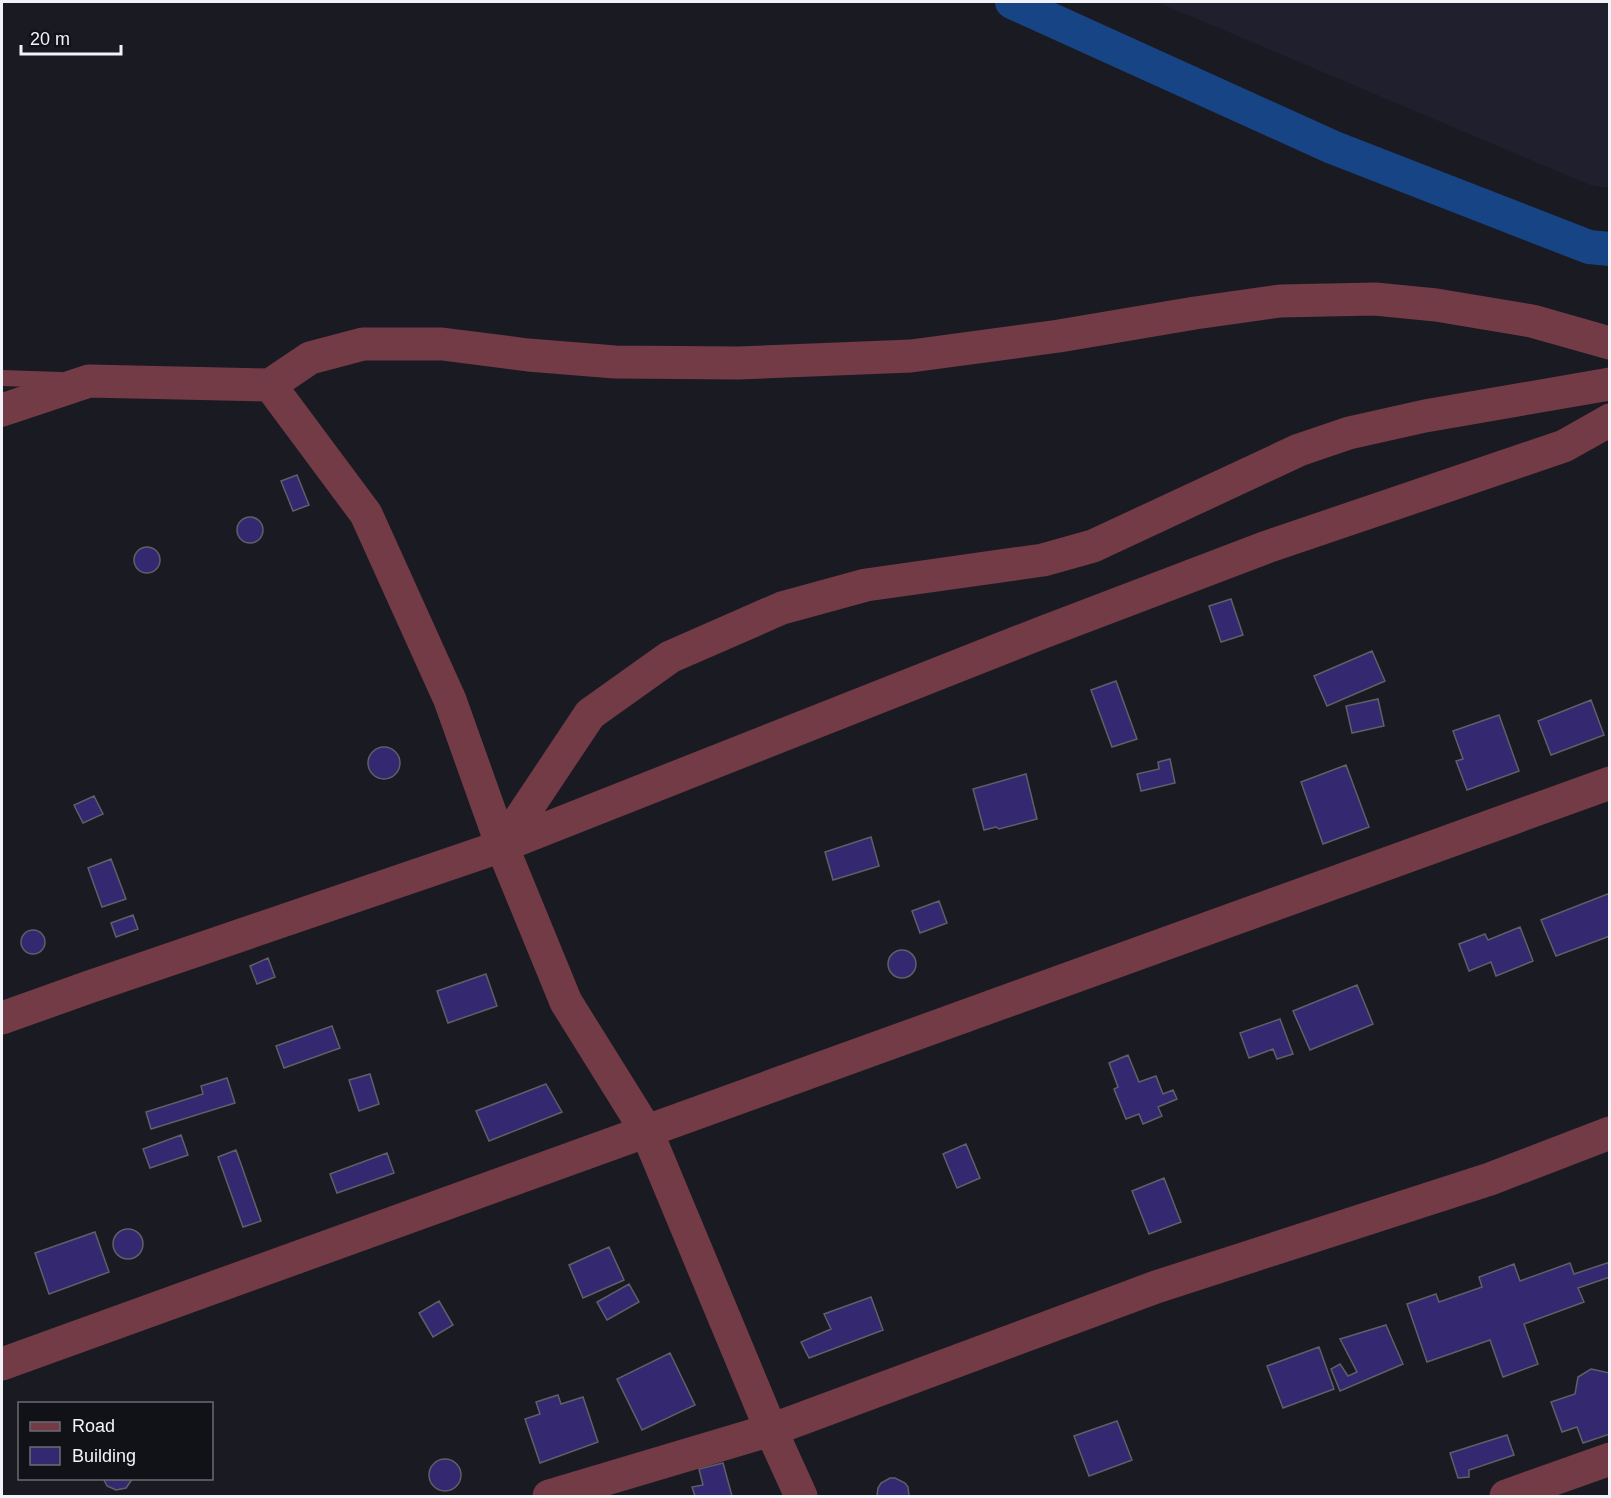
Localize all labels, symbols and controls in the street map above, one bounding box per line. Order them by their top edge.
scale bar [21,18,122,56]
text: 20 m [30,29,70,49]
legend [18,1402,213,1480]
text: Road [72,1416,115,1436]
text: Building [72,1446,136,1466]

